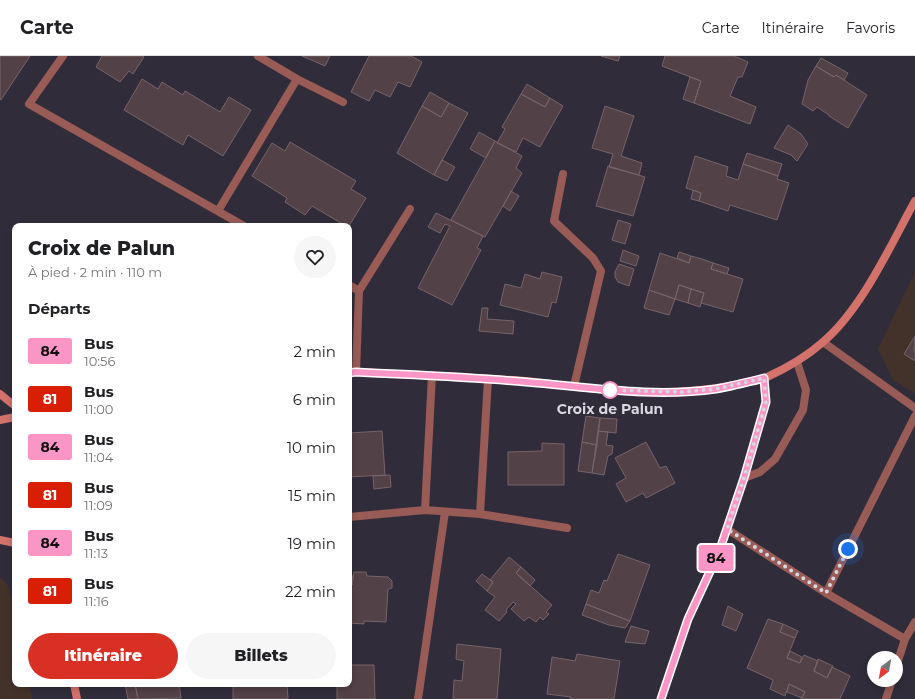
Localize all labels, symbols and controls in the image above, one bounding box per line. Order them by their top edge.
text: Carte [20,16,74,39]
text: Carte [702,19,739,37]
text: Itinéraire [761,19,824,37]
text: Favoris [846,19,895,37]
button: heart [294,236,336,278]
text: Croix de Palun [28,237,175,260]
text: À pied · 2 min · 110 m [28,264,162,280]
text: Départs [28,299,91,318]
text: Bus [84,334,114,353]
text: 84 [41,342,59,360]
text: 2 min [293,342,336,361]
text: 10:56 [84,353,115,369]
marker: Croix de Palun [601,381,619,399]
text: Bus [84,382,114,401]
text: 81 [43,390,57,408]
text: 6 min [293,390,336,409]
place label: Croix de Palun [557,400,663,418]
text: 11:00 [84,401,113,417]
text: Bus [84,430,114,449]
text: 84 [41,438,59,456]
text: 10 min [287,438,336,457]
text: 11:04 [84,449,113,465]
text: Bus [84,478,114,497]
text: 81 [43,486,57,504]
text: 15 min [288,486,336,505]
text: 11:09 [84,497,113,513]
text: Bus [84,526,114,545]
text: 84 [41,534,59,552]
text: 19 min [287,534,336,553]
your location [838,539,858,559]
text: 11:13 [84,545,108,561]
line badge: 84 [698,545,734,571]
text: 84 [707,549,725,567]
text: Bus [84,574,114,593]
text: 81 [43,582,57,600]
text: 22 min [285,582,336,601]
text: 11:16 [84,593,109,609]
button: Itinéraire [28,633,178,679]
button: Billets [186,633,336,679]
north arrow [867,651,903,687]
map controls [867,651,903,687]

